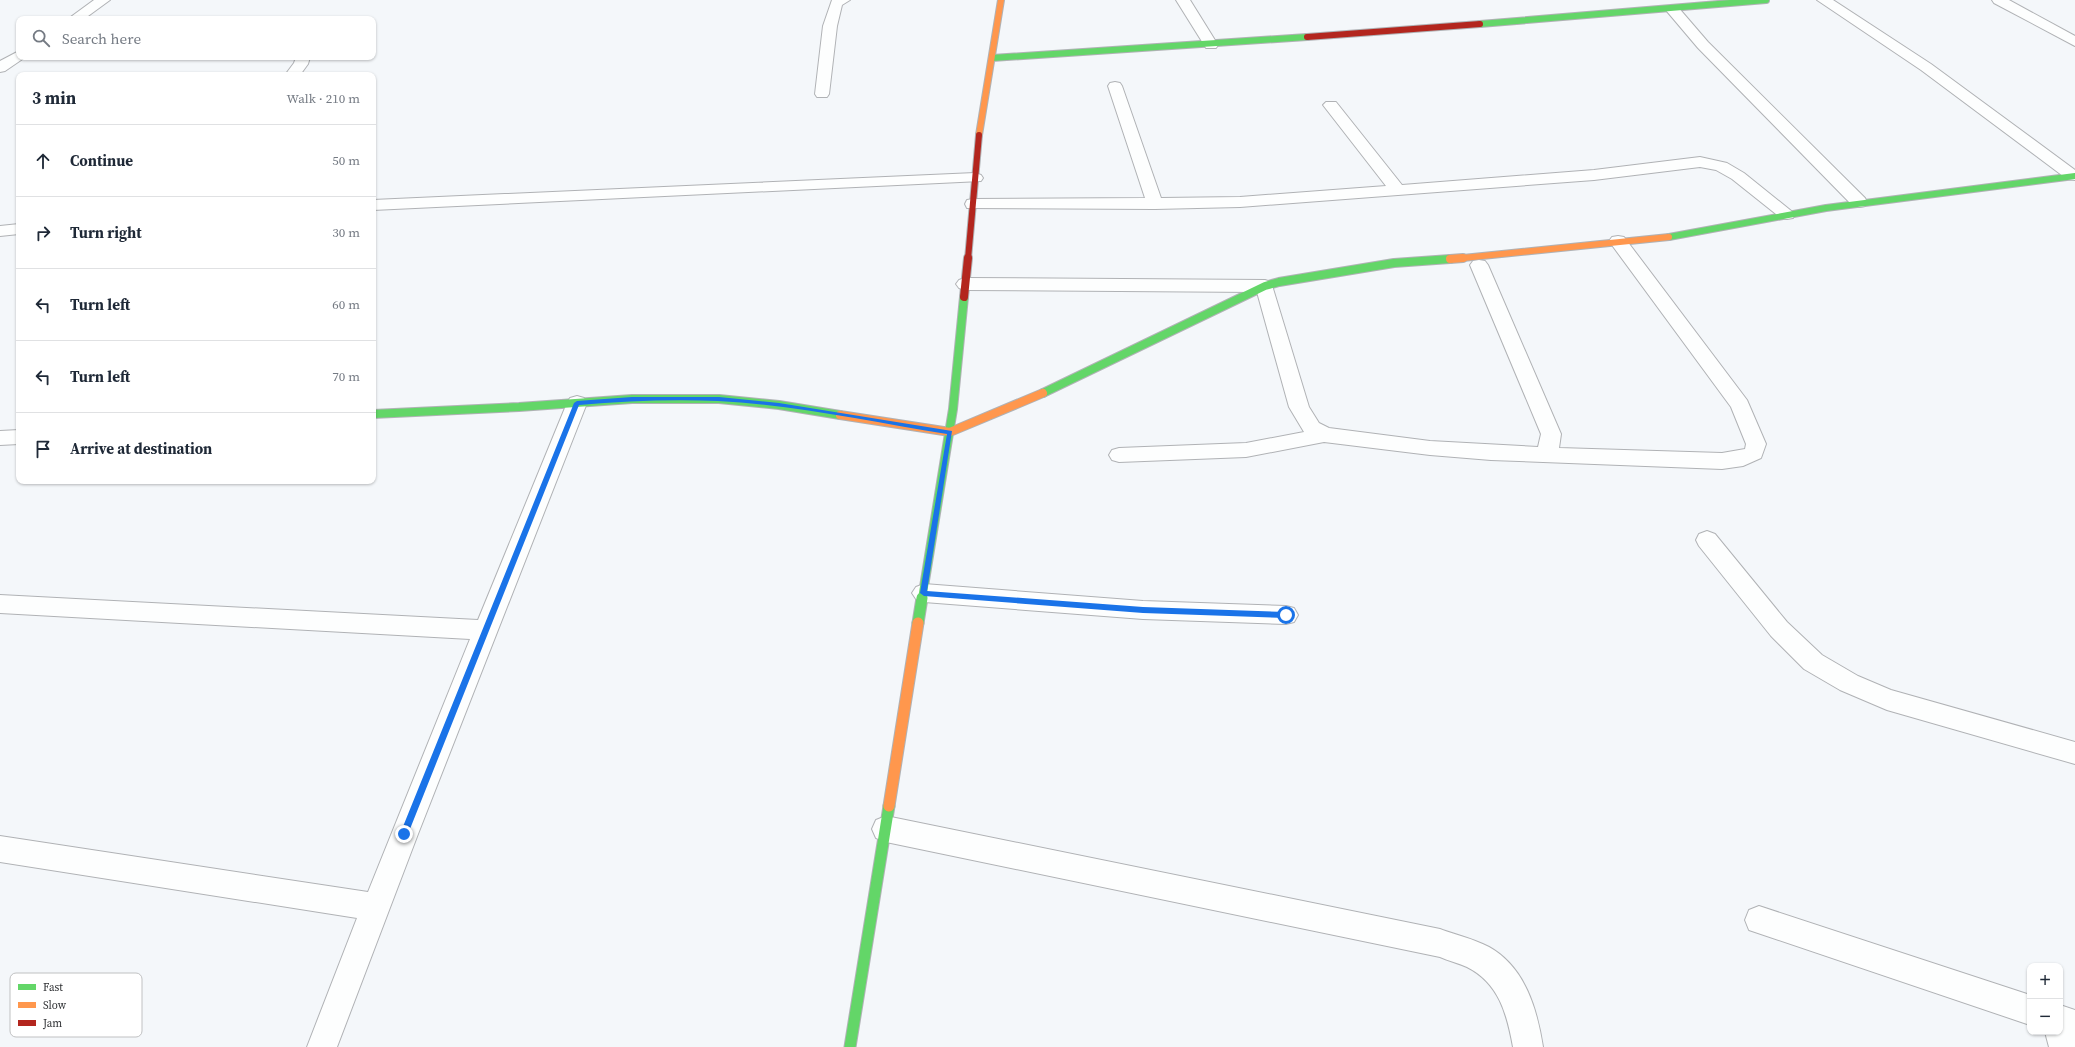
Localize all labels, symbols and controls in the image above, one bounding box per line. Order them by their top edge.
search box [16,16,376,60]
icon: search [30,27,52,49]
text: Search here [62,28,141,49]
text: 3 min [32,86,76,110]
text: Walk · 210 m [287,90,360,107]
icon: ahead [32,150,54,172]
text: Continue [70,150,133,171]
text: 50 m [332,152,360,169]
icon: right [32,222,54,244]
text: Turn right [70,222,142,243]
text: 30 m [332,224,360,241]
icon: left [32,294,54,316]
text: Turn left [70,294,130,315]
text: 60 m [332,296,360,313]
icon: left [32,366,54,388]
text: Turn left [70,366,130,387]
text: 70 m [332,368,360,385]
icon: arrive [32,438,54,460]
text: Arrive at destination [70,438,212,459]
route start [1277,606,1295,624]
route end [395,825,413,843]
map controls [2027,963,2063,1035]
button: + [2027,963,2063,999]
legend [10,973,142,1037]
text: Fast [43,980,63,995]
text: Slow [43,998,67,1013]
button: − [2027,999,2063,1035]
text: Jam [42,1016,62,1031]

